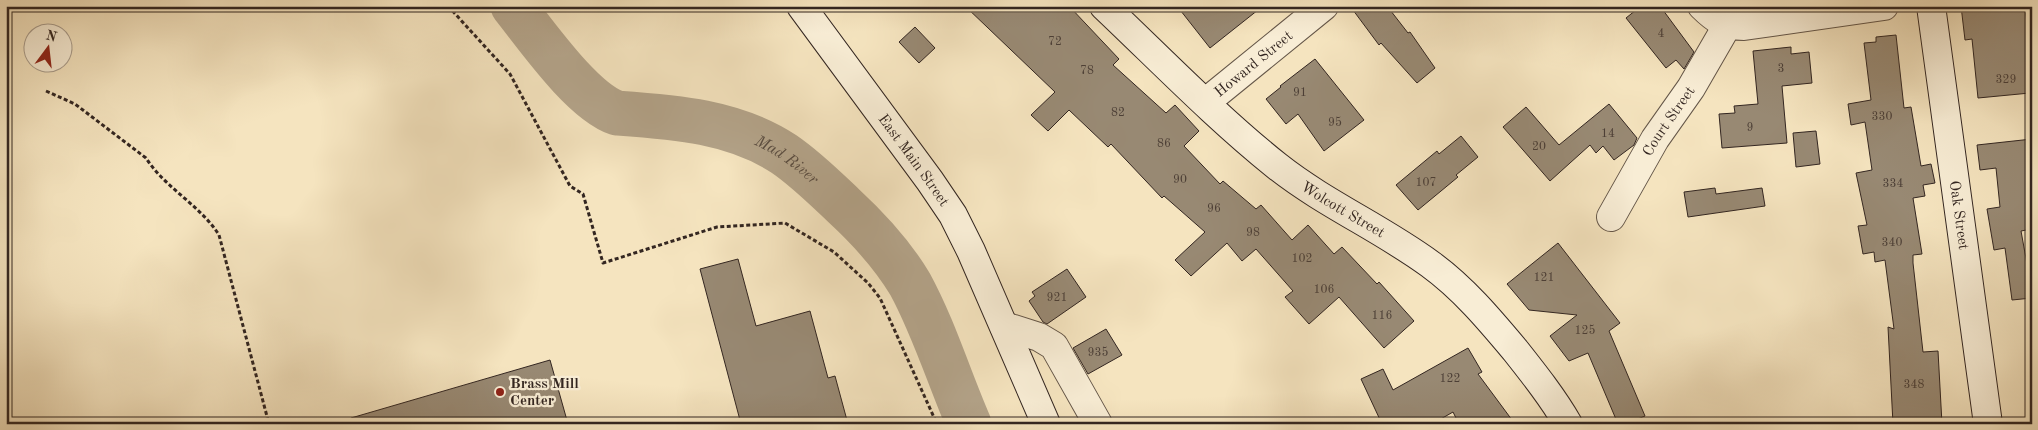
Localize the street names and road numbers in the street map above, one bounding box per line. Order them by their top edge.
street label: Howard Street [1212,29,1296,101]
street label: Court Street [1641,84,1699,159]
street label: East Main Street [874,112,951,210]
street label: Wolcott Street [1298,180,1387,242]
street label: Oak Street [1946,180,1970,251]

